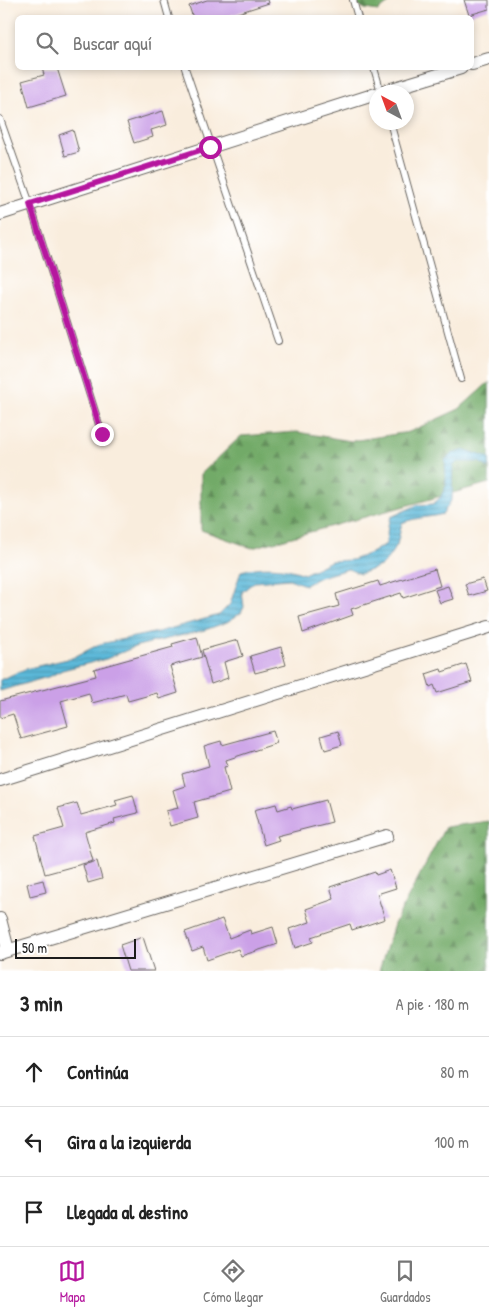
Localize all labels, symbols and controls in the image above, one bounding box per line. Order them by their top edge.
search box [15,15,474,70]
icon: search [33,29,61,57]
text: Buscar aquí [73,30,152,56]
north arrow [369,85,414,130]
route start [199,136,222,159]
route end [91,423,114,446]
scale bar [15,936,136,959]
text: 50 m [22,938,47,957]
text: 3 min [20,989,63,1018]
text: A pie · 180 m [396,993,469,1015]
icon: ahead [20,1058,48,1086]
text: Continúa [67,1059,128,1085]
text: 80 m [440,1061,469,1083]
icon: left [20,1128,48,1156]
text: Gira a la izquierda [67,1129,191,1155]
text: 100 m [434,1131,469,1153]
icon: arrive [20,1198,48,1226]
text: Llegada al destino [67,1199,188,1225]
tab: Mapa [58,1257,86,1306]
tab: Cómo llegar [203,1257,263,1306]
tab: Guardados [380,1257,431,1306]

